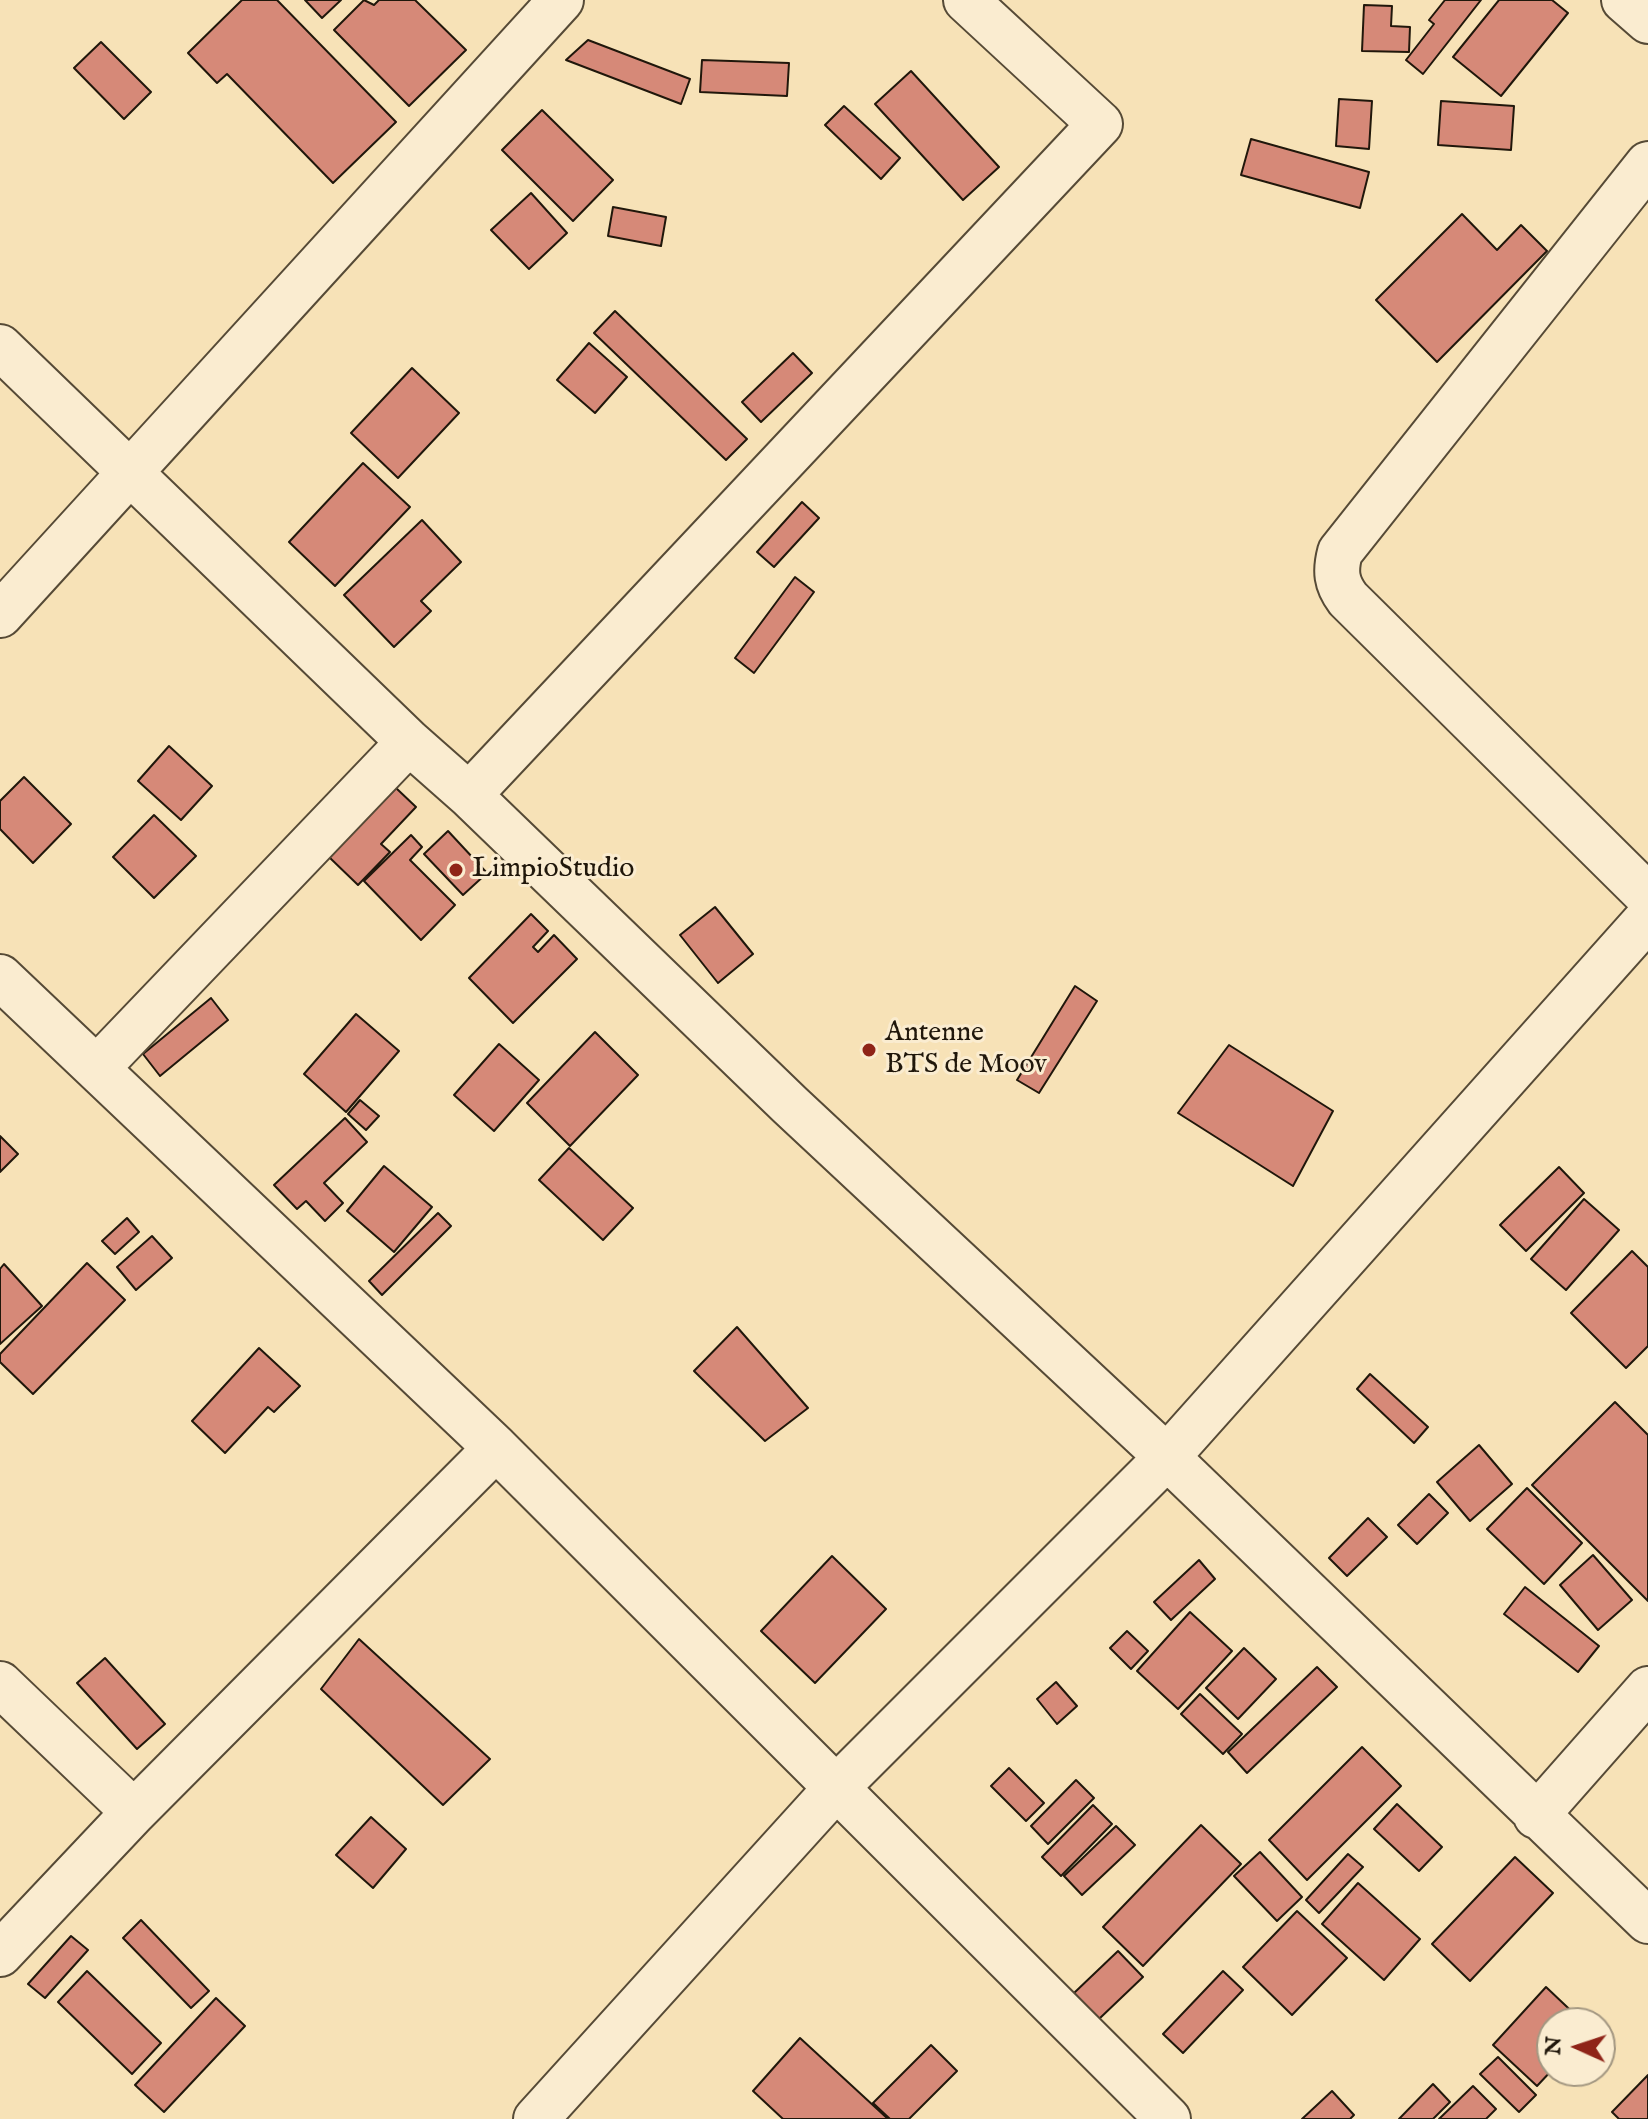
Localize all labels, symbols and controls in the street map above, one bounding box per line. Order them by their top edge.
place label: LimpioStudio [472,853,634,887]
marker: LimpioStudio [447,861,465,879]
place label: Antenne BTS de Moov [885,1017,1047,1083]
marker: Antenne BTS de Moov [860,1041,878,1059]
north arrow [1536,2007,1616,2087]
text: N [1540,2036,1569,2056]

